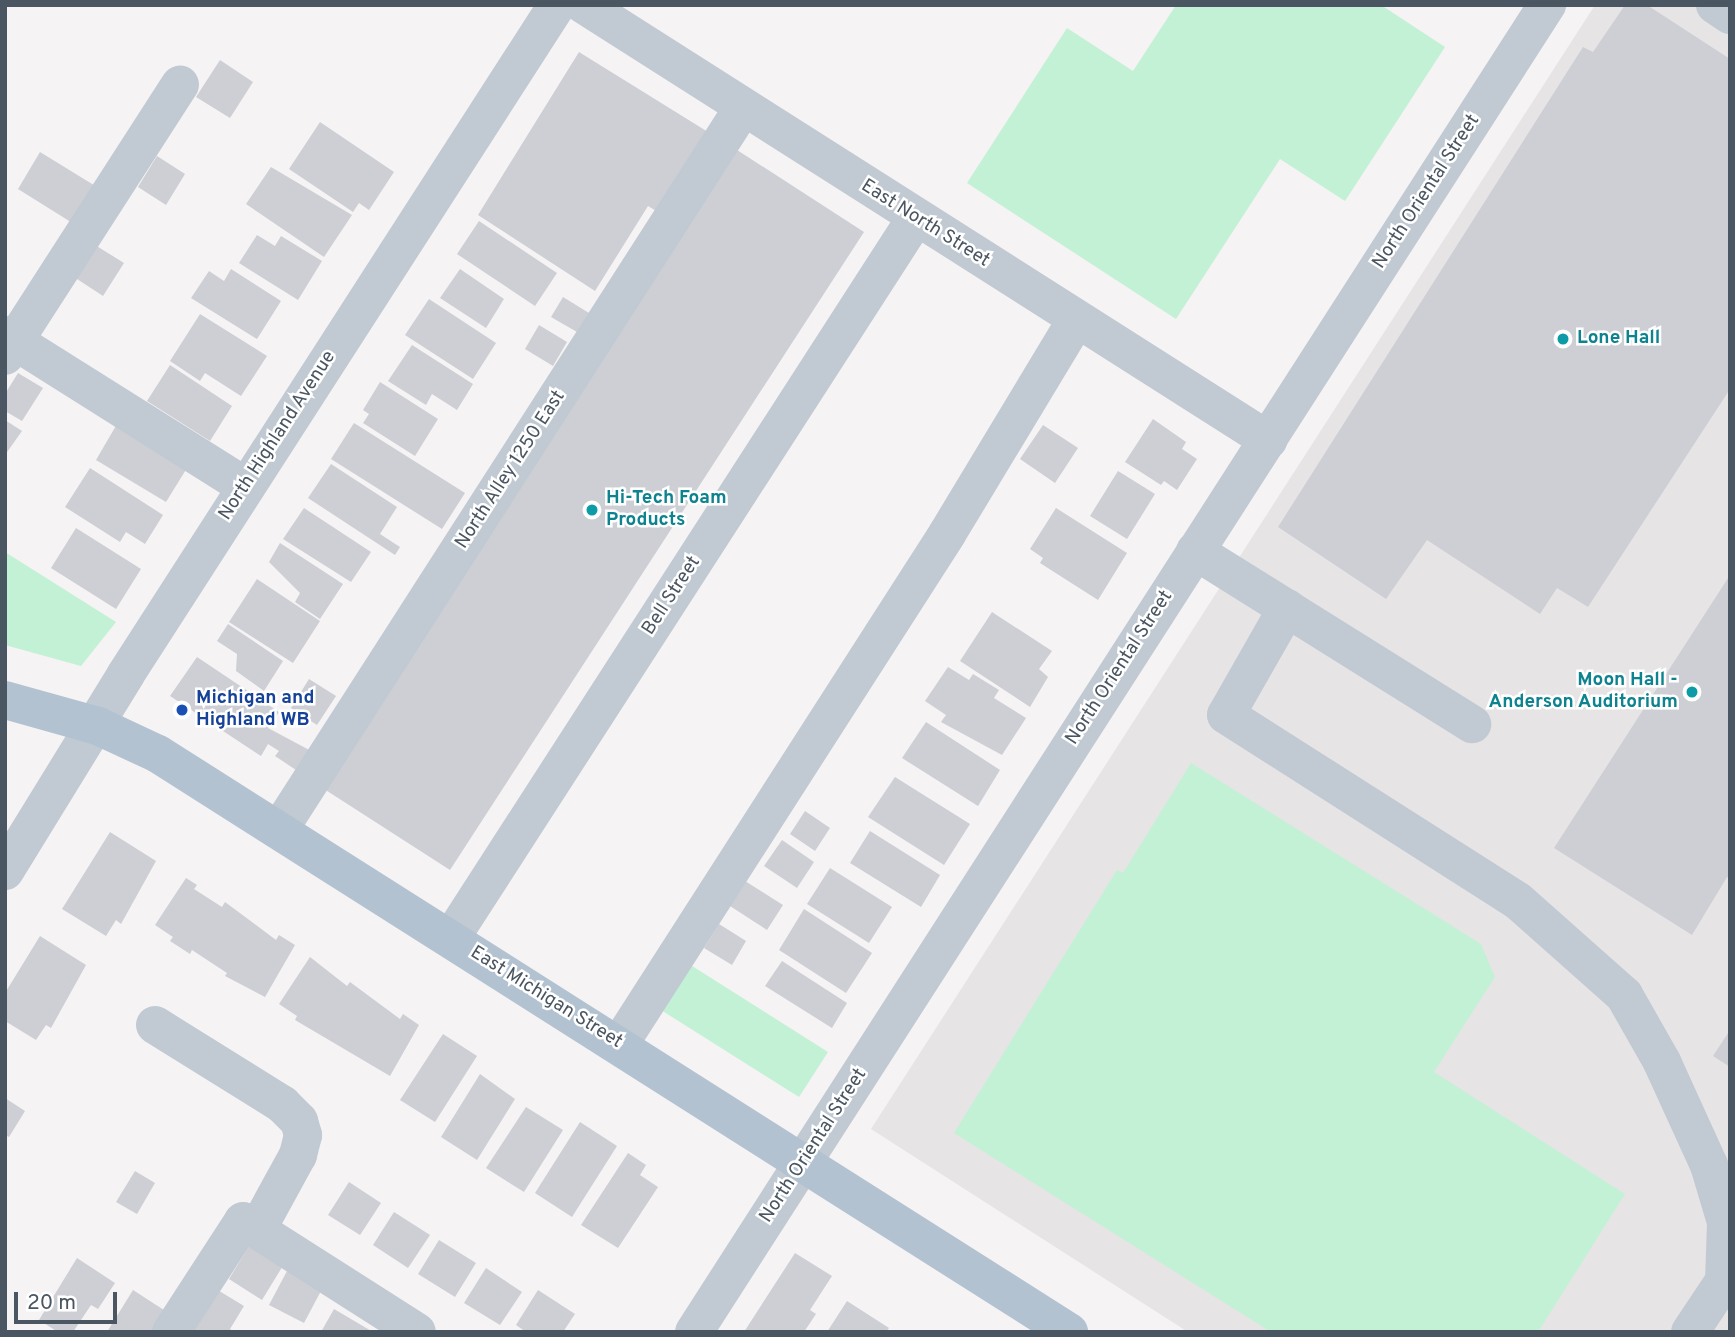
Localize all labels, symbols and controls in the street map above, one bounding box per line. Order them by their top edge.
street label: North Oriental Street [1369,111,1485,273]
street label: East North Street [856,175,994,273]
place label: Lone Hall [1577,328,1660,350]
marker: Lone Hall [1555,331,1571,347]
street label: North Highland Avenue [215,347,341,525]
street label: North Alley 1250 East [451,386,571,554]
place label: Hi-Tech Foam Products [606,488,727,532]
marker: Hi-Tech Foam Products [584,502,600,518]
street label: Bell Street [638,552,706,640]
street label: North Oriental Street [1062,587,1178,749]
place label: Moon Hall - Anderson Auditorium [1488,670,1678,714]
marker: Moon Hall - Anderson Auditorium [1684,684,1700,700]
place label: Michigan and Highland WB [196,688,314,732]
marker: Michigan and Highland WB [174,702,190,718]
street label: East Michigan Street [466,942,626,1054]
street label: North Oriental Street [756,1065,872,1227]
scale bar [18,1278,121,1322]
text: 20 m [27,1290,76,1317]

